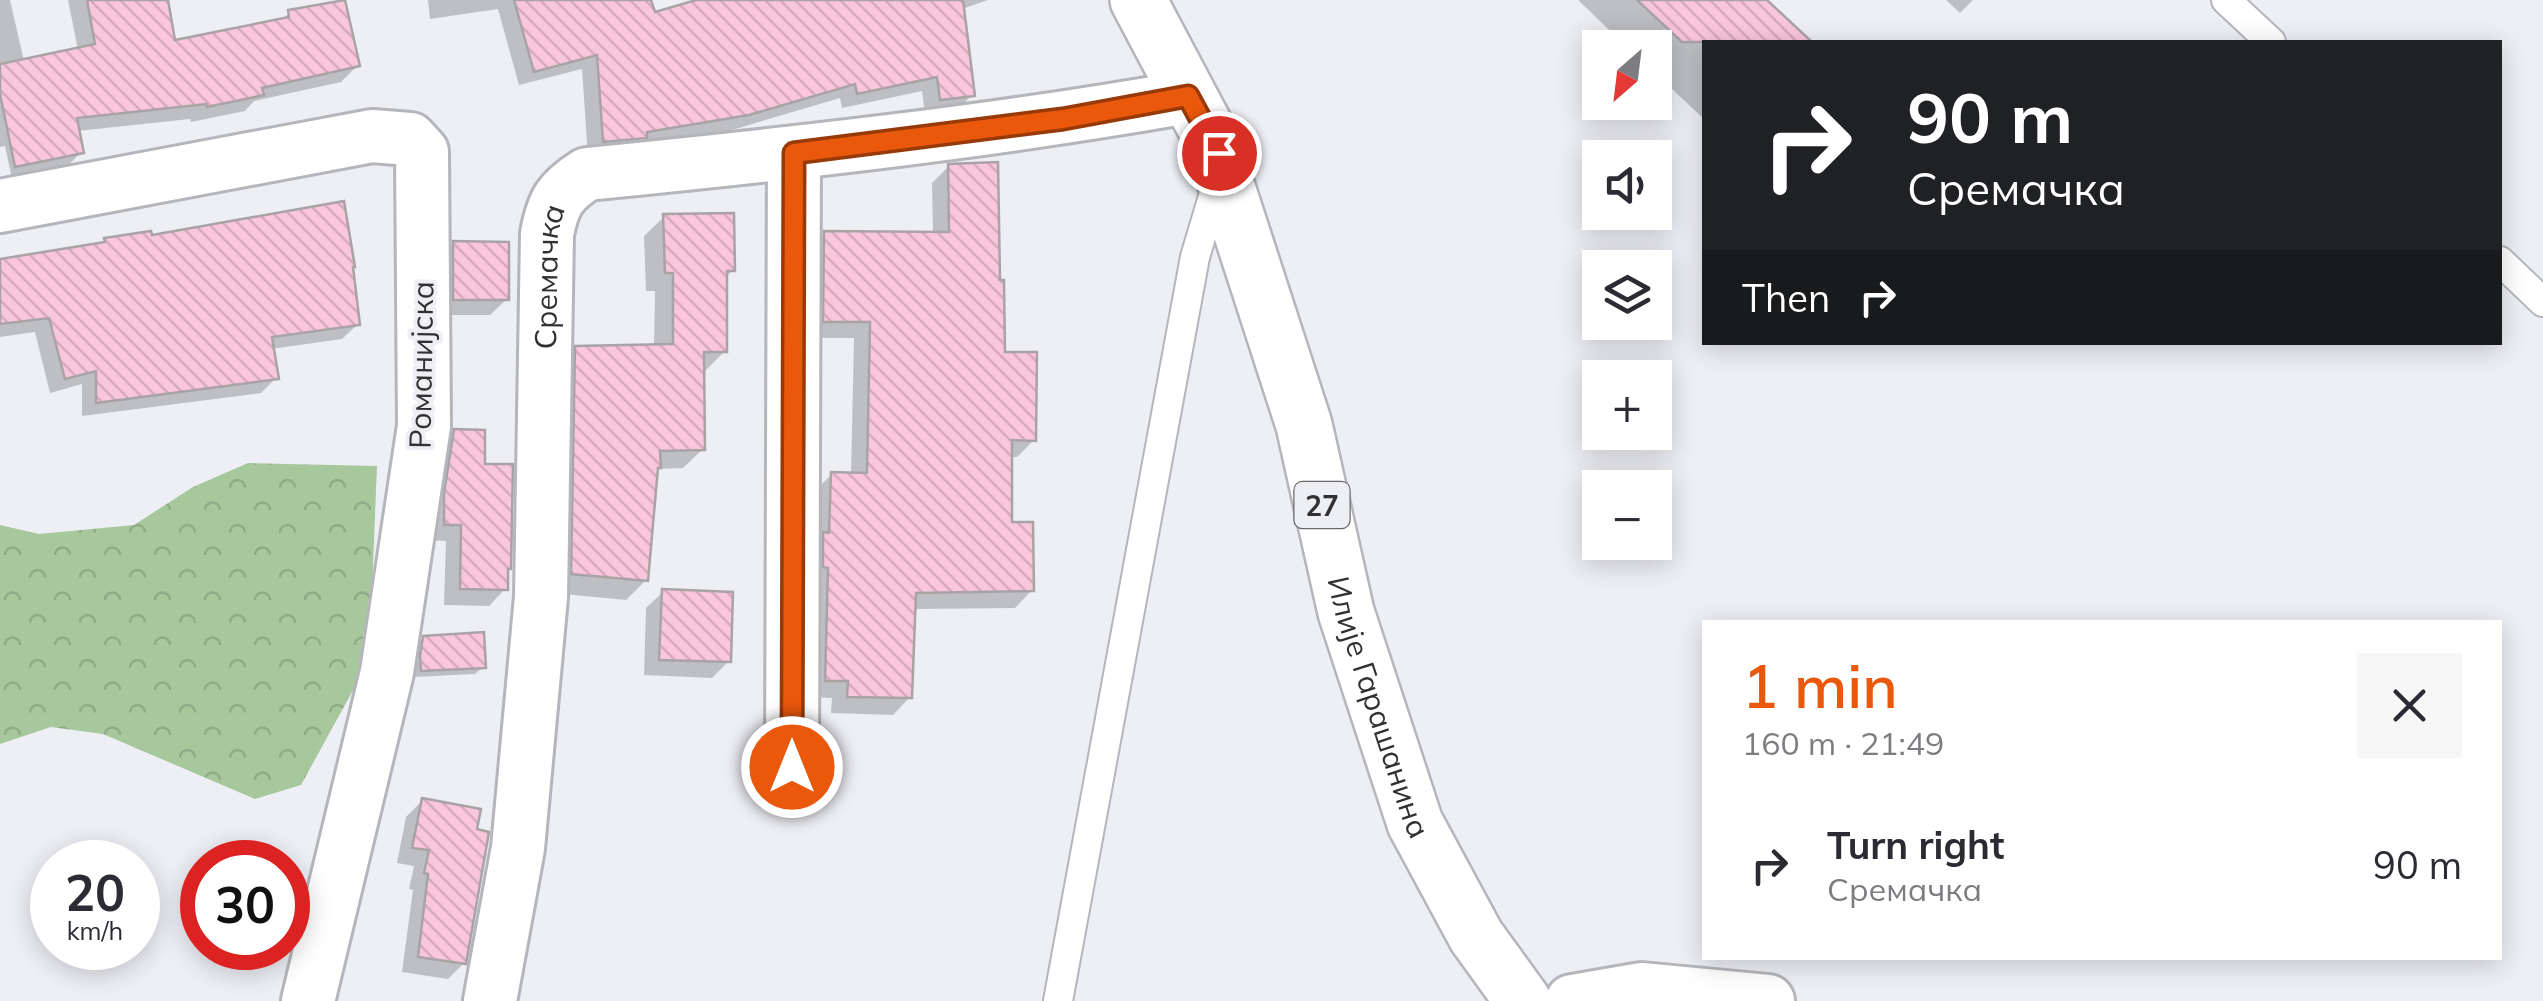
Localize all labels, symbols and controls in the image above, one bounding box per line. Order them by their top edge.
north arrow [1582,30,1672,120]
map controls [1582,30,1672,560]
text: 90 m [1907,73,2073,161]
icon: right [1742,80,1872,210]
pin [1177,111,1262,196]
icon: arrive [1192,126,1247,181]
button: sound [1582,140,1672,230]
text: Сремачка [1907,160,2125,216]
street label: Сремачка [526,199,573,350]
button: layers [1582,250,1672,340]
icon: right [1850,270,1905,325]
text: Then [1742,274,1830,322]
street label: Романијска [401,281,441,449]
button: + [1582,360,1672,450]
button: − [1582,470,1672,560]
road number: 27 [1294,482,1350,528]
street label: Илије Гарашанина [1320,573,1438,844]
text: 1 min [1742,648,1898,723]
button: close [2357,653,2462,758]
position arrow [740,715,844,819]
text: 160 m · 21:49 [1742,723,1944,763]
text: Turn right [1827,821,2004,869]
icon: right [1742,838,1797,893]
speed limit sign: 30 [180,840,310,970]
text: 90 m [2373,841,2462,889]
text: 20 [65,861,125,924]
text: Сремачка [1827,869,1982,909]
text: km/h [67,915,123,946]

